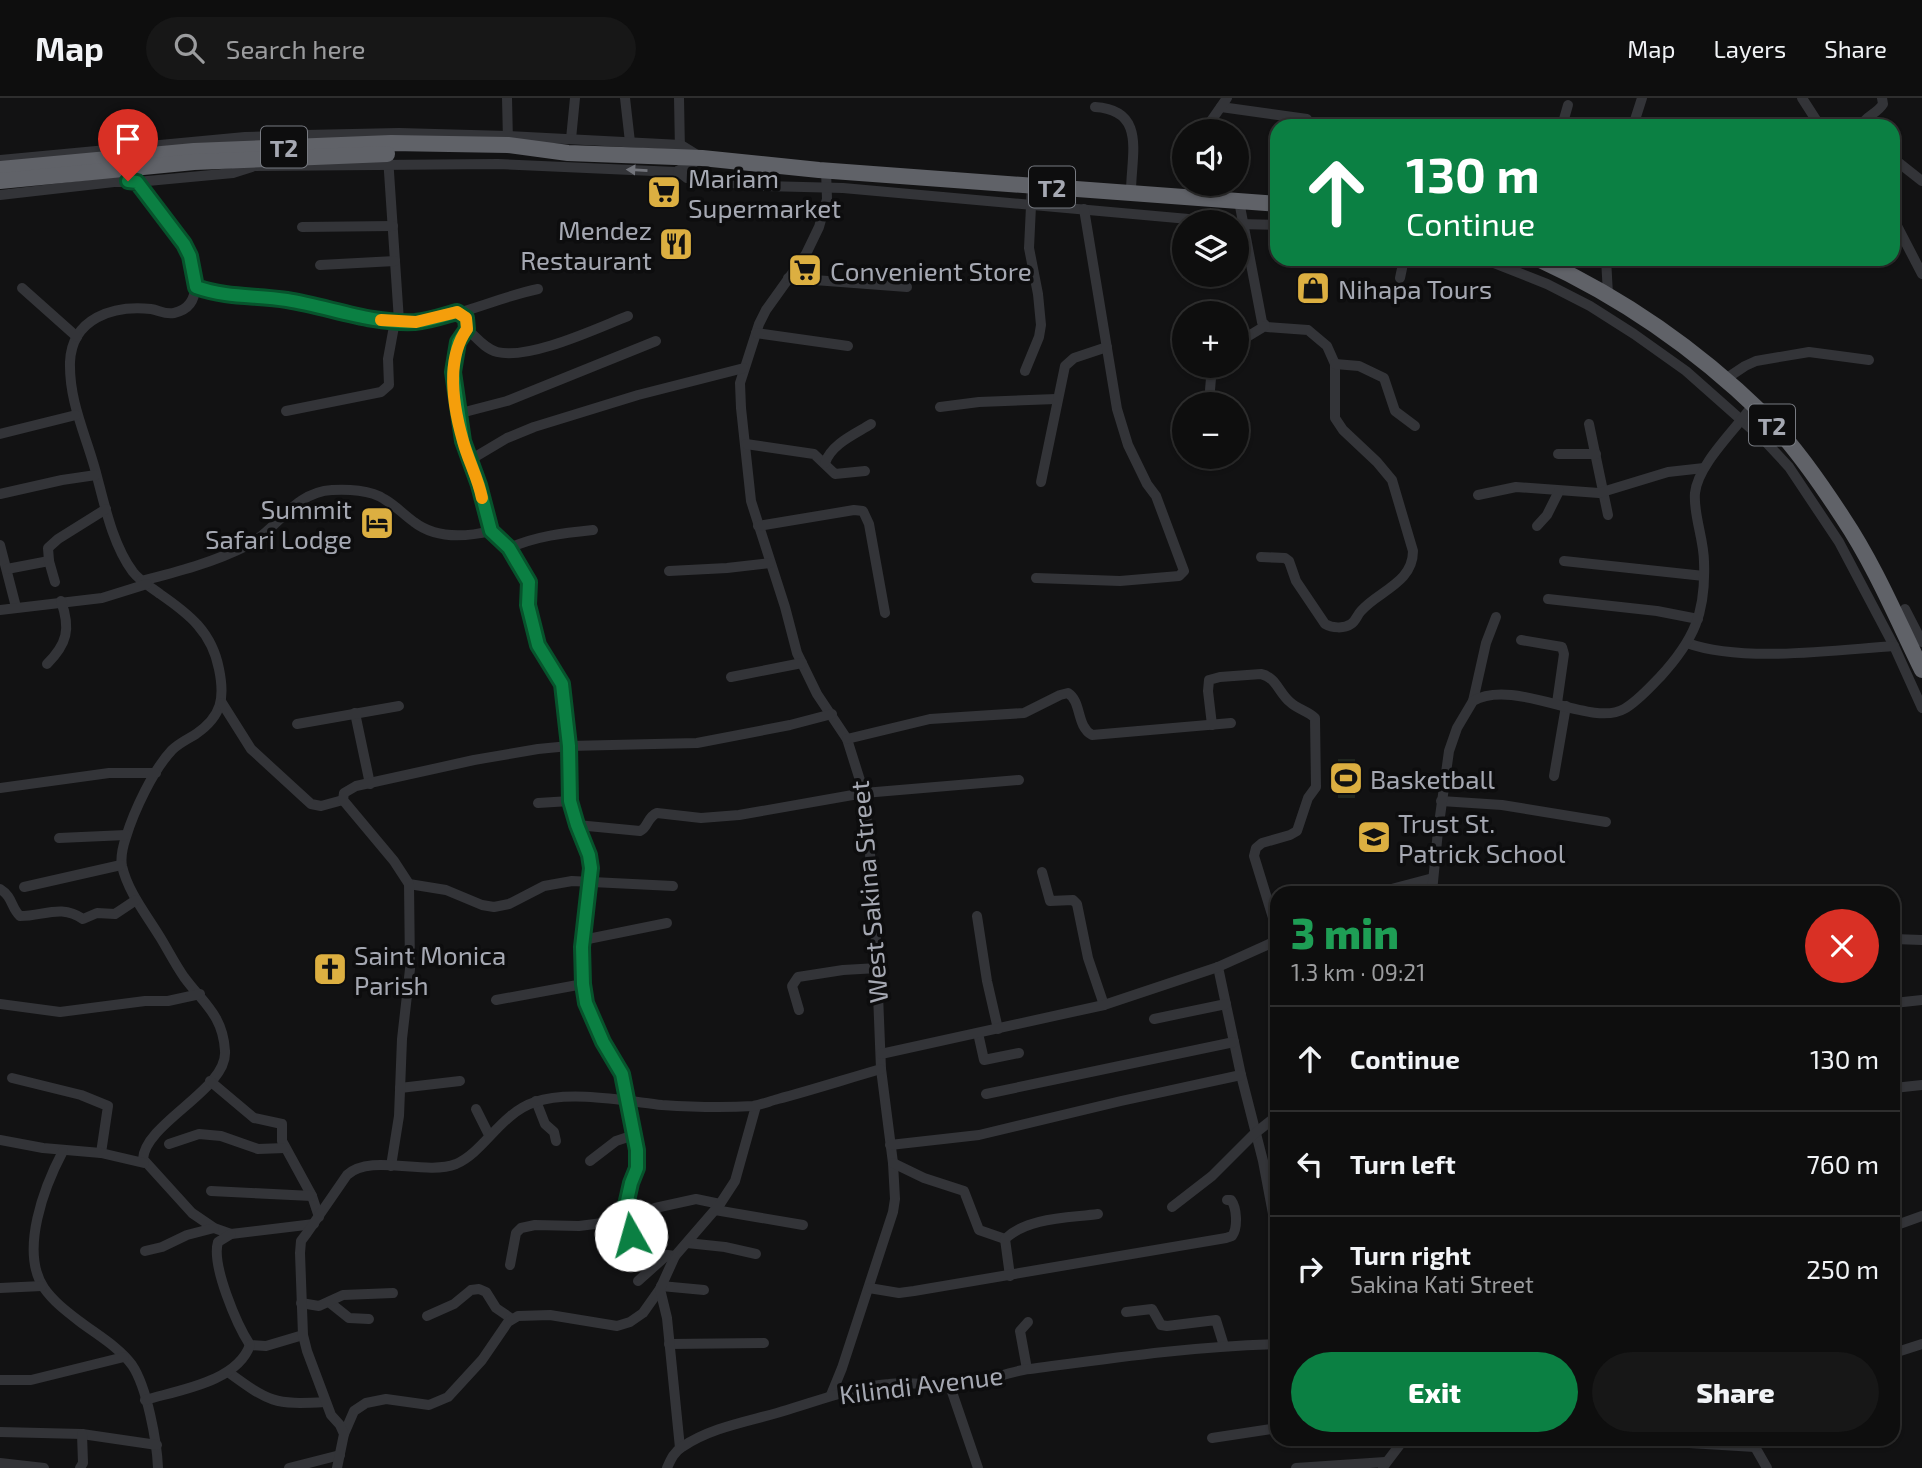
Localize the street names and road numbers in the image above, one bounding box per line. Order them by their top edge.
road number: T2 [261,126,307,168]
road number: T2 [1029,166,1075,208]
road number: T2 [1749,404,1795,446]
street label: West Sakina Street [843,779,893,1004]
street label: Kilindi Avenue [837,1359,1005,1409]

